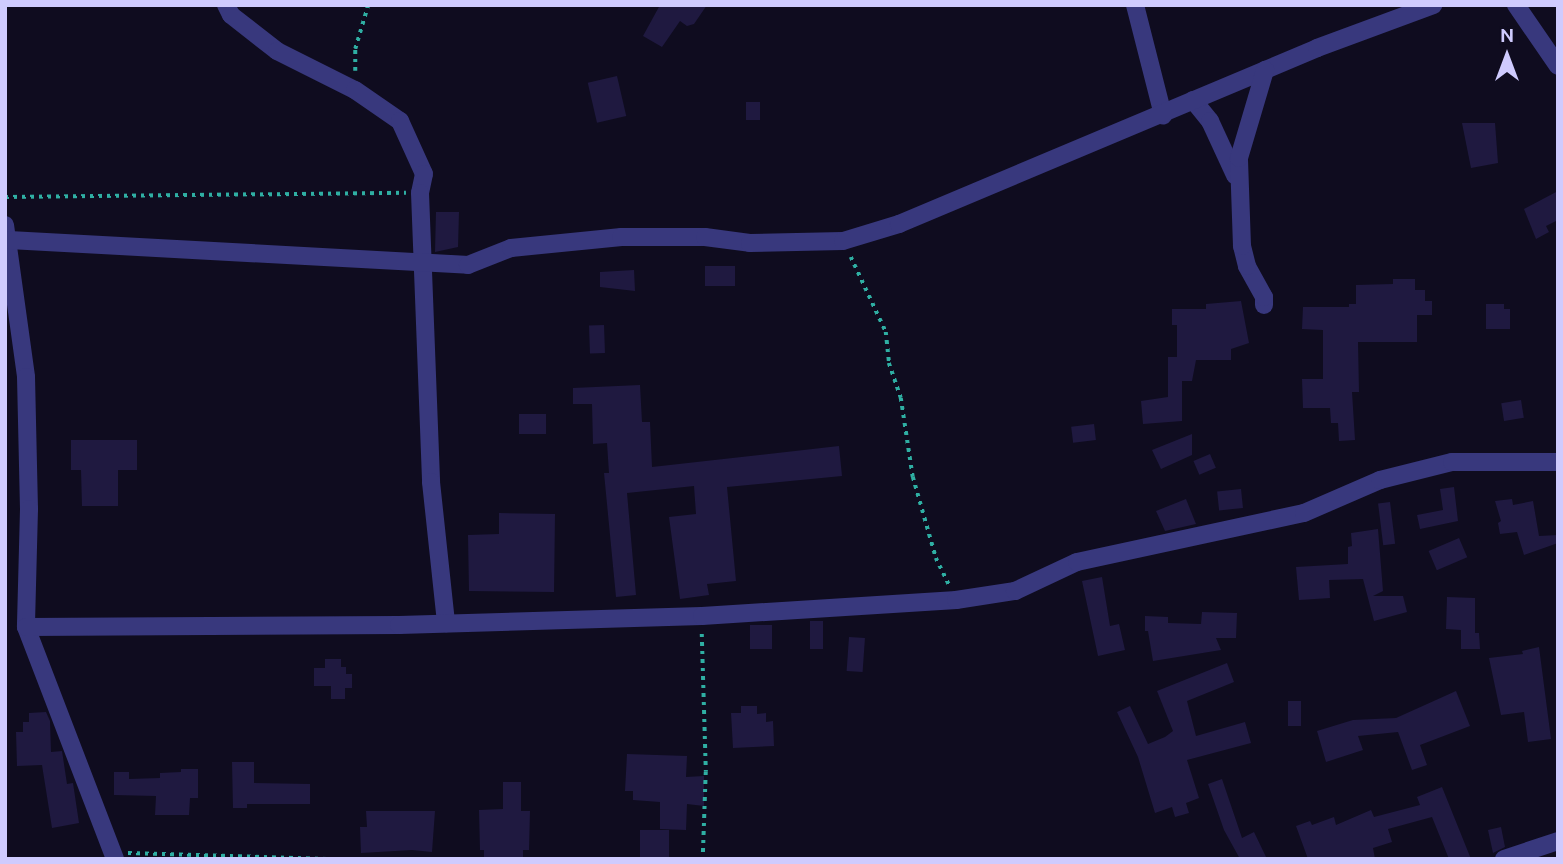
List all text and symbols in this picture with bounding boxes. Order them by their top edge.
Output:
north arrow [1472,21,1542,91]
text: N [1500,24,1514,46]

